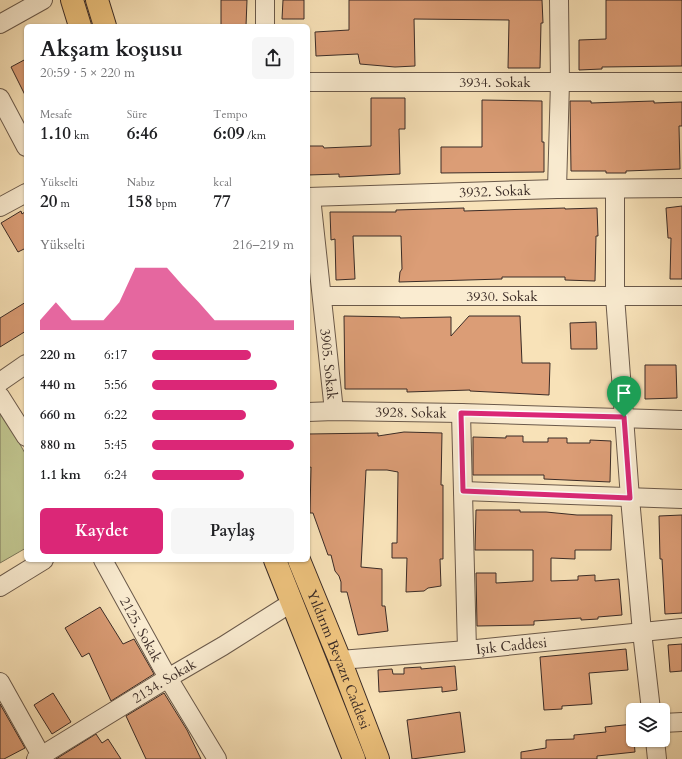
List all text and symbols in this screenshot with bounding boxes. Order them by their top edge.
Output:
text: Akşam koşusu [40,34,183,64]
button: share [252,37,294,79]
text: 20:59 · 5 × 220 m [40,64,135,82]
street label: 3934. Sokak [459,73,531,92]
text: Mesafe [40,107,72,122]
text: Süre [127,107,147,122]
text: Tempo [213,107,248,122]
text: 1.10 [40,122,71,145]
text: 6:46 [127,122,158,145]
text: 6:09 [213,122,244,145]
text: km [71,128,89,143]
text: /km [244,128,266,143]
text: Yükselti [40,175,78,190]
text: Nabız [127,175,155,190]
text: kcal [213,175,232,190]
street label: 3932. Sokak [459,181,532,202]
text: 20 [40,190,57,213]
text: 158 [127,190,153,213]
text: 77 [213,190,231,213]
text: m [57,196,70,211]
text: bpm [153,196,177,211]
text: Yükselti [40,236,85,254]
text: 216–219 m [232,236,294,254]
street label: 3930. Sokak [466,287,538,306]
street label: 3905. Sokak [315,327,342,401]
text: 220 m [40,346,75,364]
text: 6:17 [104,346,127,364]
text: 440 m [40,376,75,394]
text: 5:56 [104,376,127,394]
pin [607,376,641,417]
icon: arrive [613,382,635,404]
street label: 3928. Sokak [375,403,447,423]
text: 660 m [40,406,75,424]
text: 6:22 [104,406,127,424]
text: 880 m [40,436,75,454]
text: 5:45 [104,436,127,454]
text: 1.1 km [40,466,81,484]
text: 6:24 [104,466,127,484]
button: Kaydet [40,508,163,554]
button: Paylaş [171,508,294,554]
street label: Yıldırım Beyazıt Caddesi [302,587,375,732]
street label: 2125. Sokak [115,593,167,666]
street label: Işık Caddesi [475,633,548,659]
street label: 2134. Sokak [129,654,200,708]
map controls [626,703,670,747]
button: layers [626,703,670,747]

